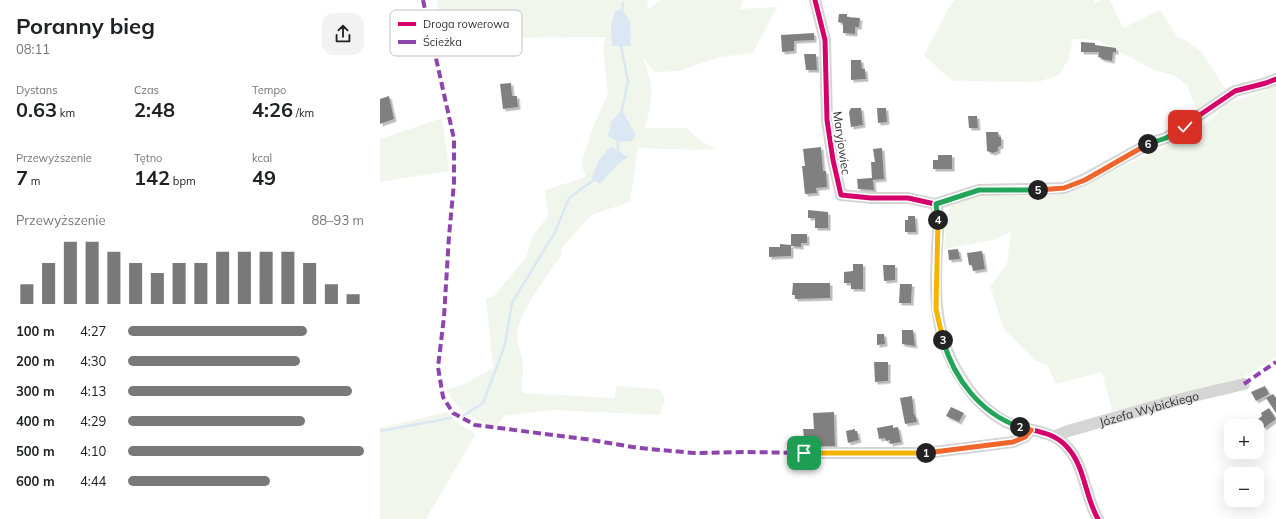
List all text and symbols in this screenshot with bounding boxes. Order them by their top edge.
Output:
legend [390,10,522,56]
text: Poranny bieg [16,12,155,40]
button: share [322,13,364,55]
text: Droga rowerowa [423,17,509,31]
text: Ścieżka [423,35,462,49]
text: 08:11 [16,41,50,57]
text: Dystans [16,83,58,97]
text: Czas [134,83,159,97]
text: Tempo [252,83,286,97]
text: 0.63 [16,97,57,122]
text: 2:48 [134,97,175,122]
text: 4:26 [252,97,293,122]
text: km [57,106,75,120]
text: /km [293,106,314,120]
street label: Maryjowiec [830,110,854,176]
pin [1168,110,1202,144]
icon: check [1174,116,1196,138]
pin: 6 [1138,134,1158,154]
text: 6 [1145,137,1151,151]
text: Przewyższenie [16,151,92,165]
text: Tętno [134,151,162,165]
text: kcal [252,151,272,165]
text: 7 [16,165,28,190]
text: 142 [134,165,170,190]
text: 49 [252,165,276,190]
text: m [28,174,41,188]
text: bpm [170,174,196,188]
pin: 5 [1028,180,1048,200]
text: 5 [1035,183,1041,197]
pin: 4 [928,210,948,230]
text: Przewyższenie [16,212,106,228]
text: 88–93 m [311,212,364,228]
text: 4 [935,213,941,227]
text: 100 m [16,323,55,339]
text: 4:27 [80,323,106,339]
pin: 3 [933,330,953,350]
text: 3 [940,333,946,347]
text: 200 m [16,353,55,369]
text: 4:30 [80,353,106,369]
text: 300 m [16,383,55,399]
text: 4:13 [80,383,106,399]
street label: Józefa Wybickiego [1097,388,1200,429]
text: 400 m [16,413,55,429]
text: 4:29 [80,413,106,429]
pin: 2 [1010,417,1030,437]
map controls [1224,419,1264,507]
button: + [1224,419,1264,459]
text: 2 [1017,420,1023,434]
pin [787,436,821,470]
icon: arrive [793,442,815,464]
text: 500 m [16,443,55,459]
text: 4:10 [80,443,106,459]
pin: 1 [916,443,936,463]
text: 1 [923,446,929,460]
button: − [1224,467,1264,507]
text: 600 m [16,473,55,489]
text: 4:44 [80,473,106,489]

